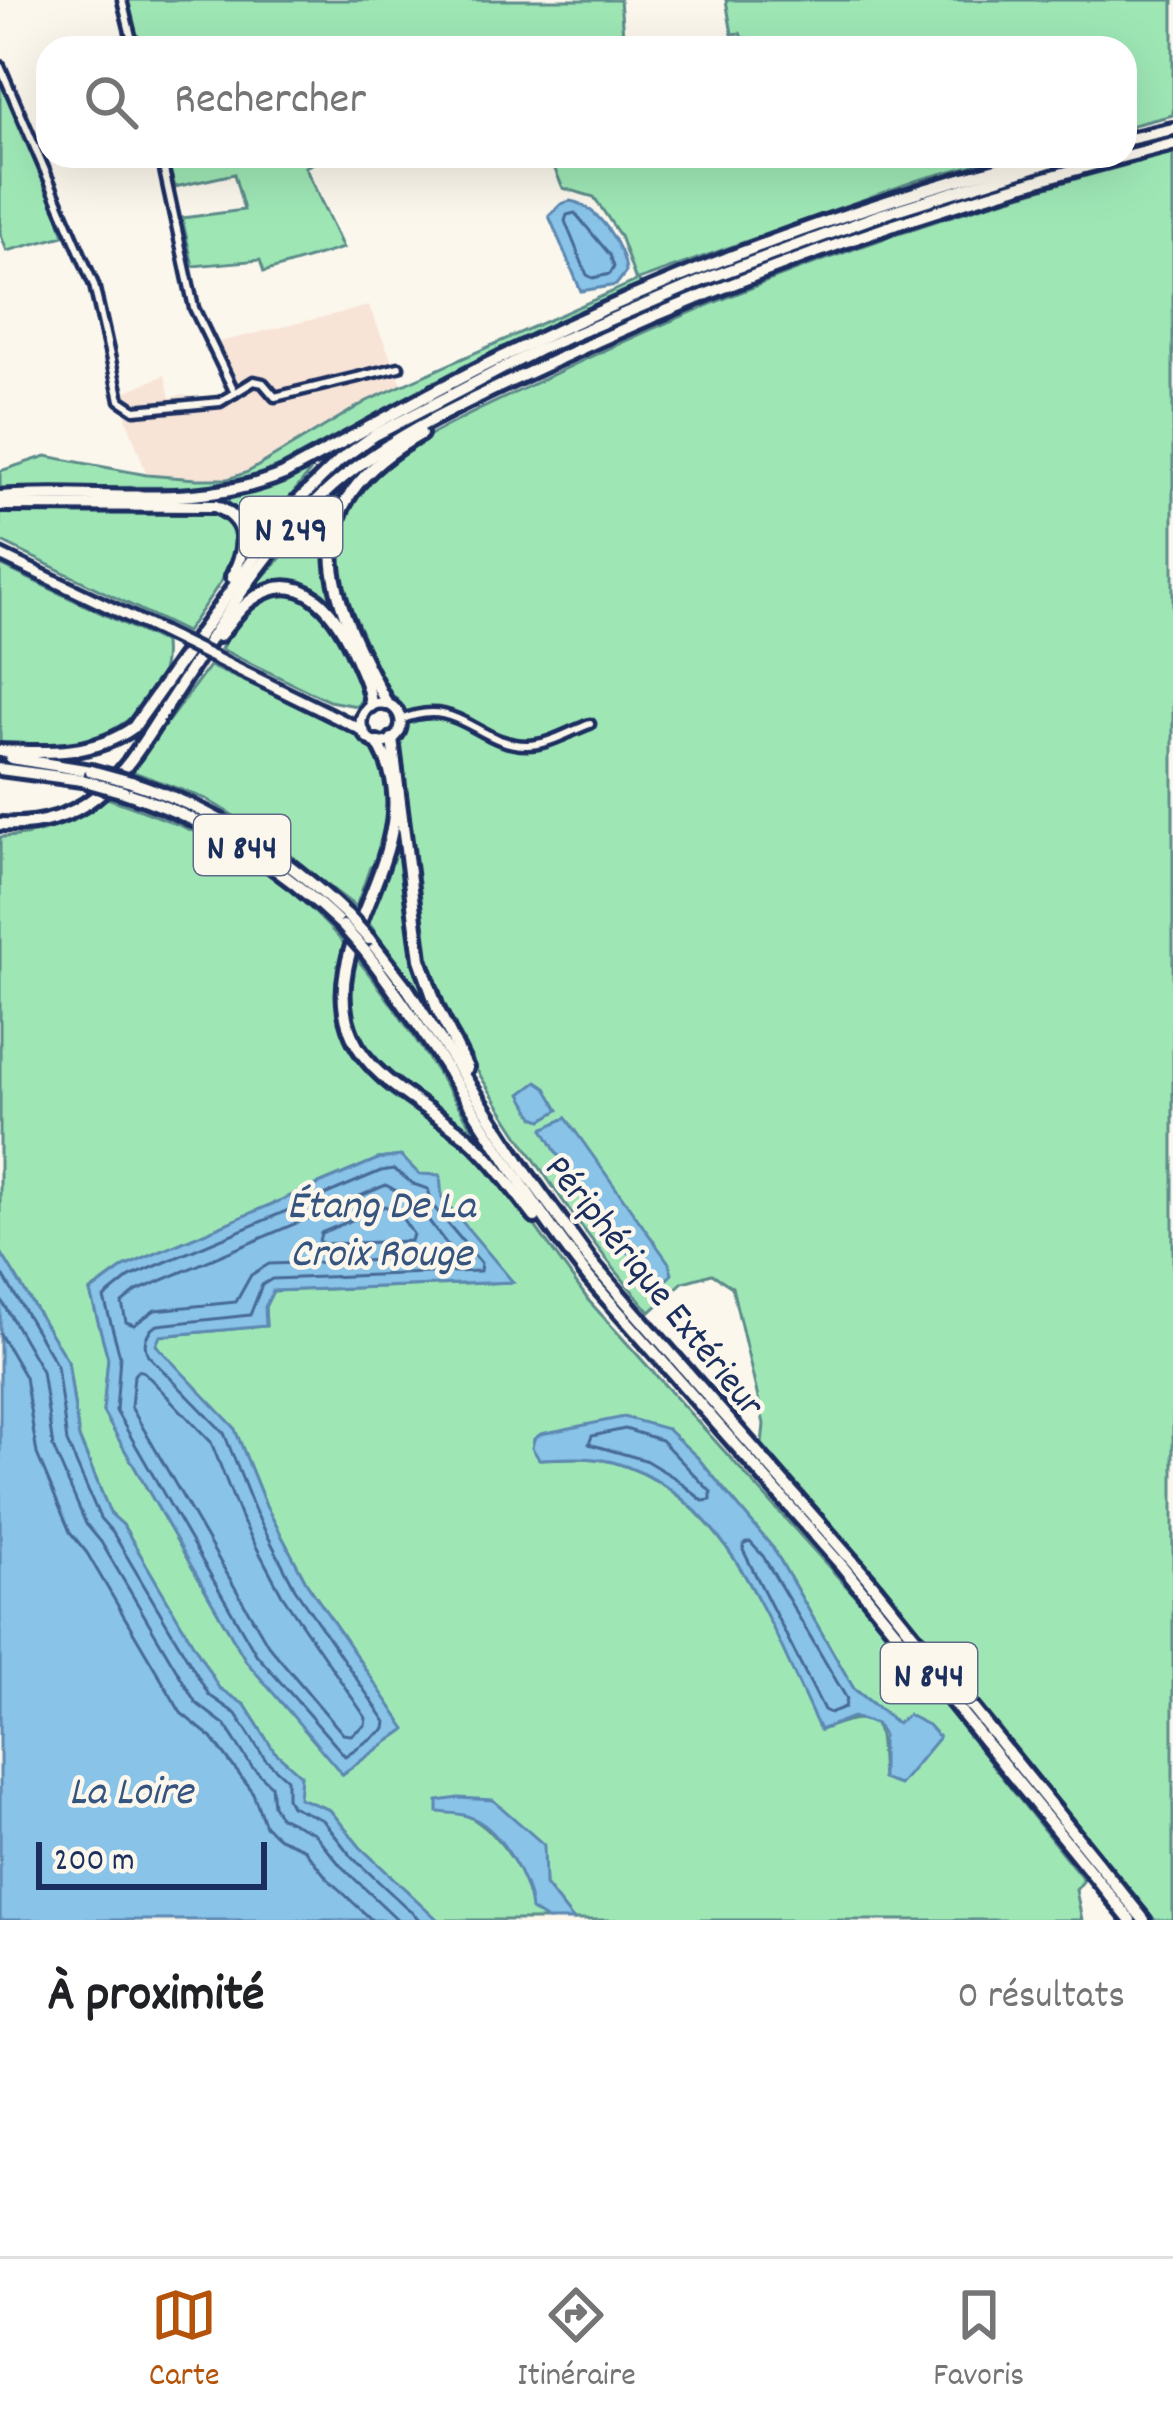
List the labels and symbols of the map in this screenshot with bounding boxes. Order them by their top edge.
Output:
road number: N 249 [240,497,342,557]
road number: N 844 [194,815,290,875]
street label: Périphérique Extérieur [529,1145,776,1432]
water label: Étang De La Croix Rouge [287,1179,477,1287]
road number: N 844 [881,1643,977,1703]
water label: La Loire [69,1765,196,1825]
scale bar [36,1836,267,1889]

